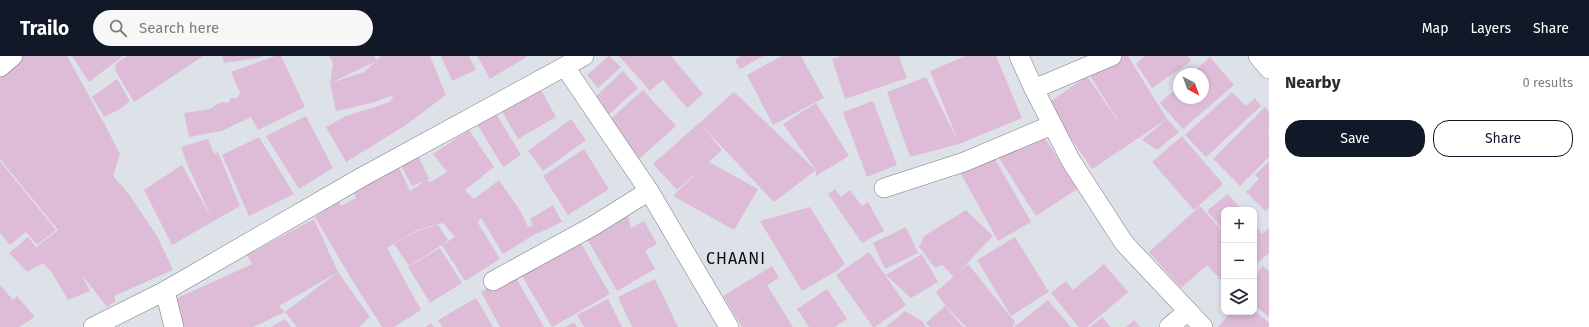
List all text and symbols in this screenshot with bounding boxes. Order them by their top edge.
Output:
search box [93,10,373,46]
text: Trailo [20,17,69,40]
icon: search [107,17,129,39]
text: Search here [139,19,219,37]
text: Map [1422,20,1448,37]
text: Layers [1470,20,1511,37]
text: Share [1533,20,1569,37]
north arrow [1173,68,1209,104]
text: Nearby [1285,72,1340,93]
text: 0 results [1522,75,1573,90]
button: Save [1285,120,1425,157]
button: Share [1433,120,1573,157]
map controls [1221,207,1257,315]
button: + [1221,207,1257,243]
button: − [1221,243,1257,279]
district label: CHAANI [706,249,766,268]
button: layers [1221,279,1257,315]

